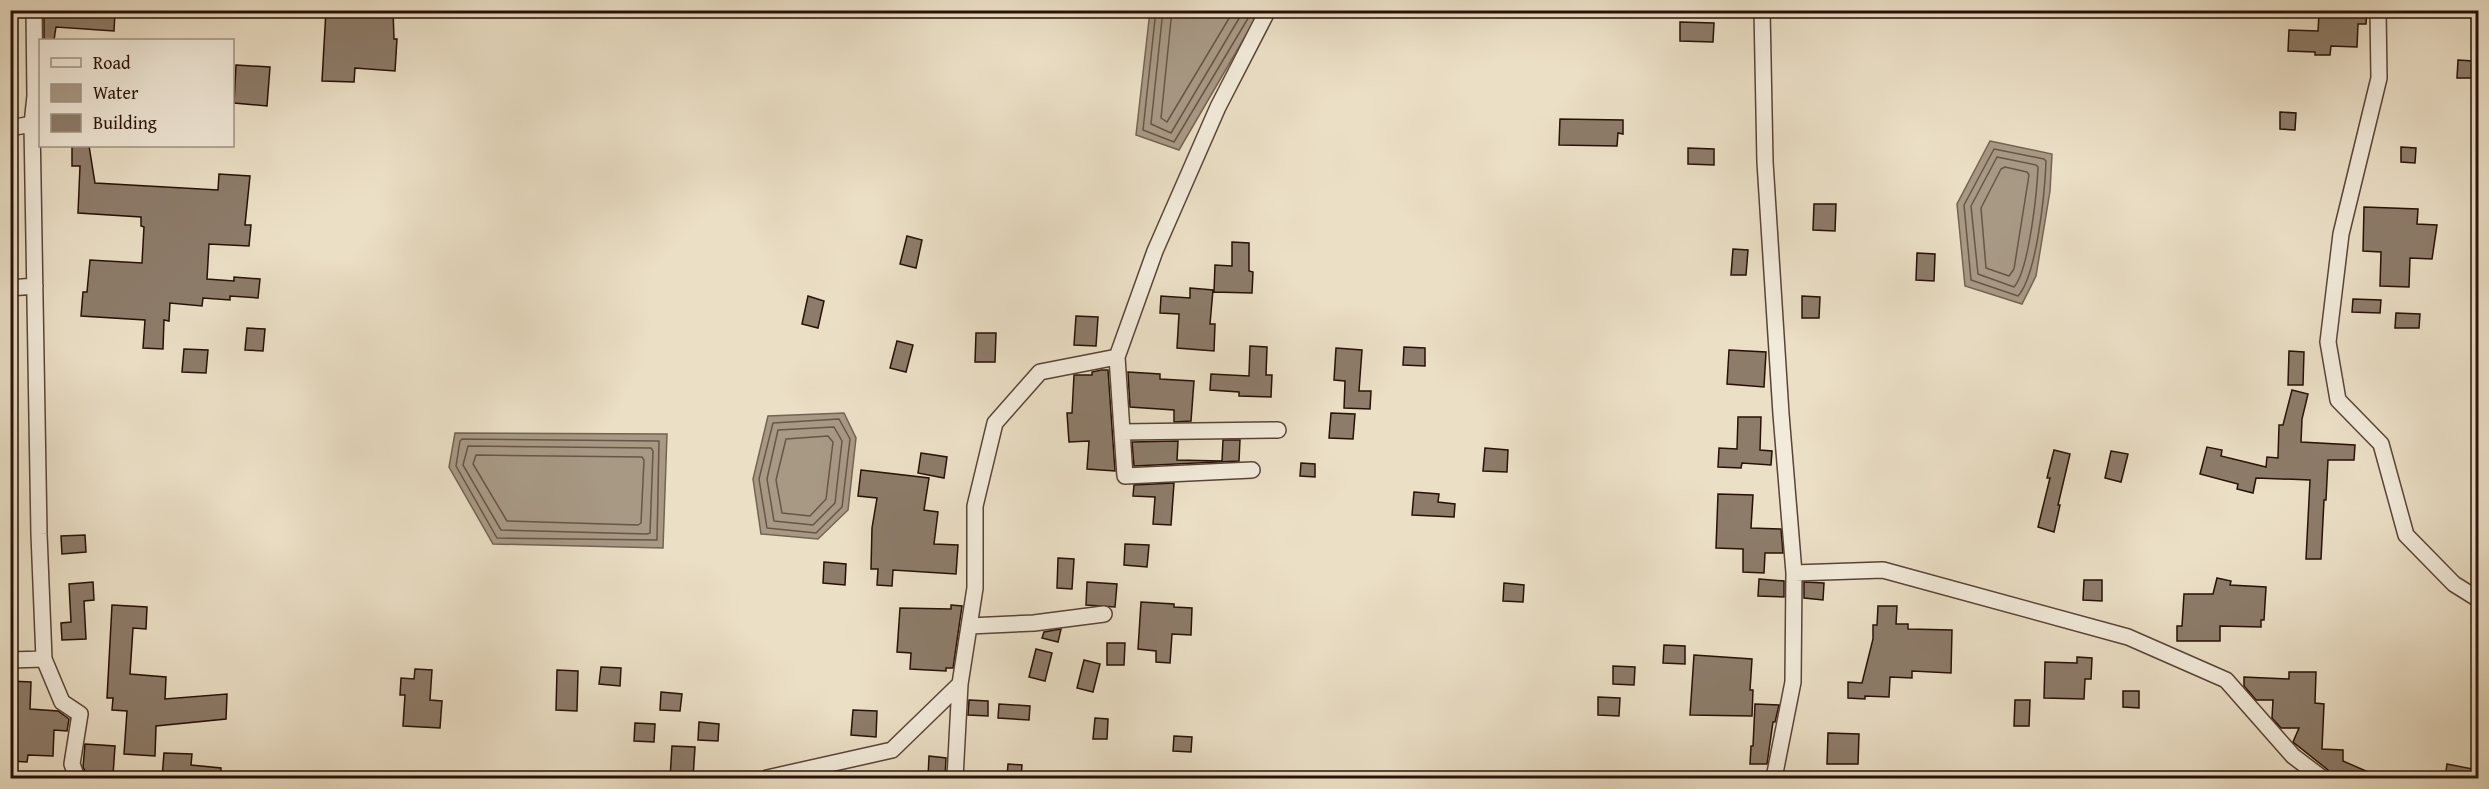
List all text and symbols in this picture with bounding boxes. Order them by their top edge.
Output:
legend [39,39,234,147]
text: Road [93,49,131,76]
text: Water [93,79,139,106]
text: Building [93,109,157,136]

